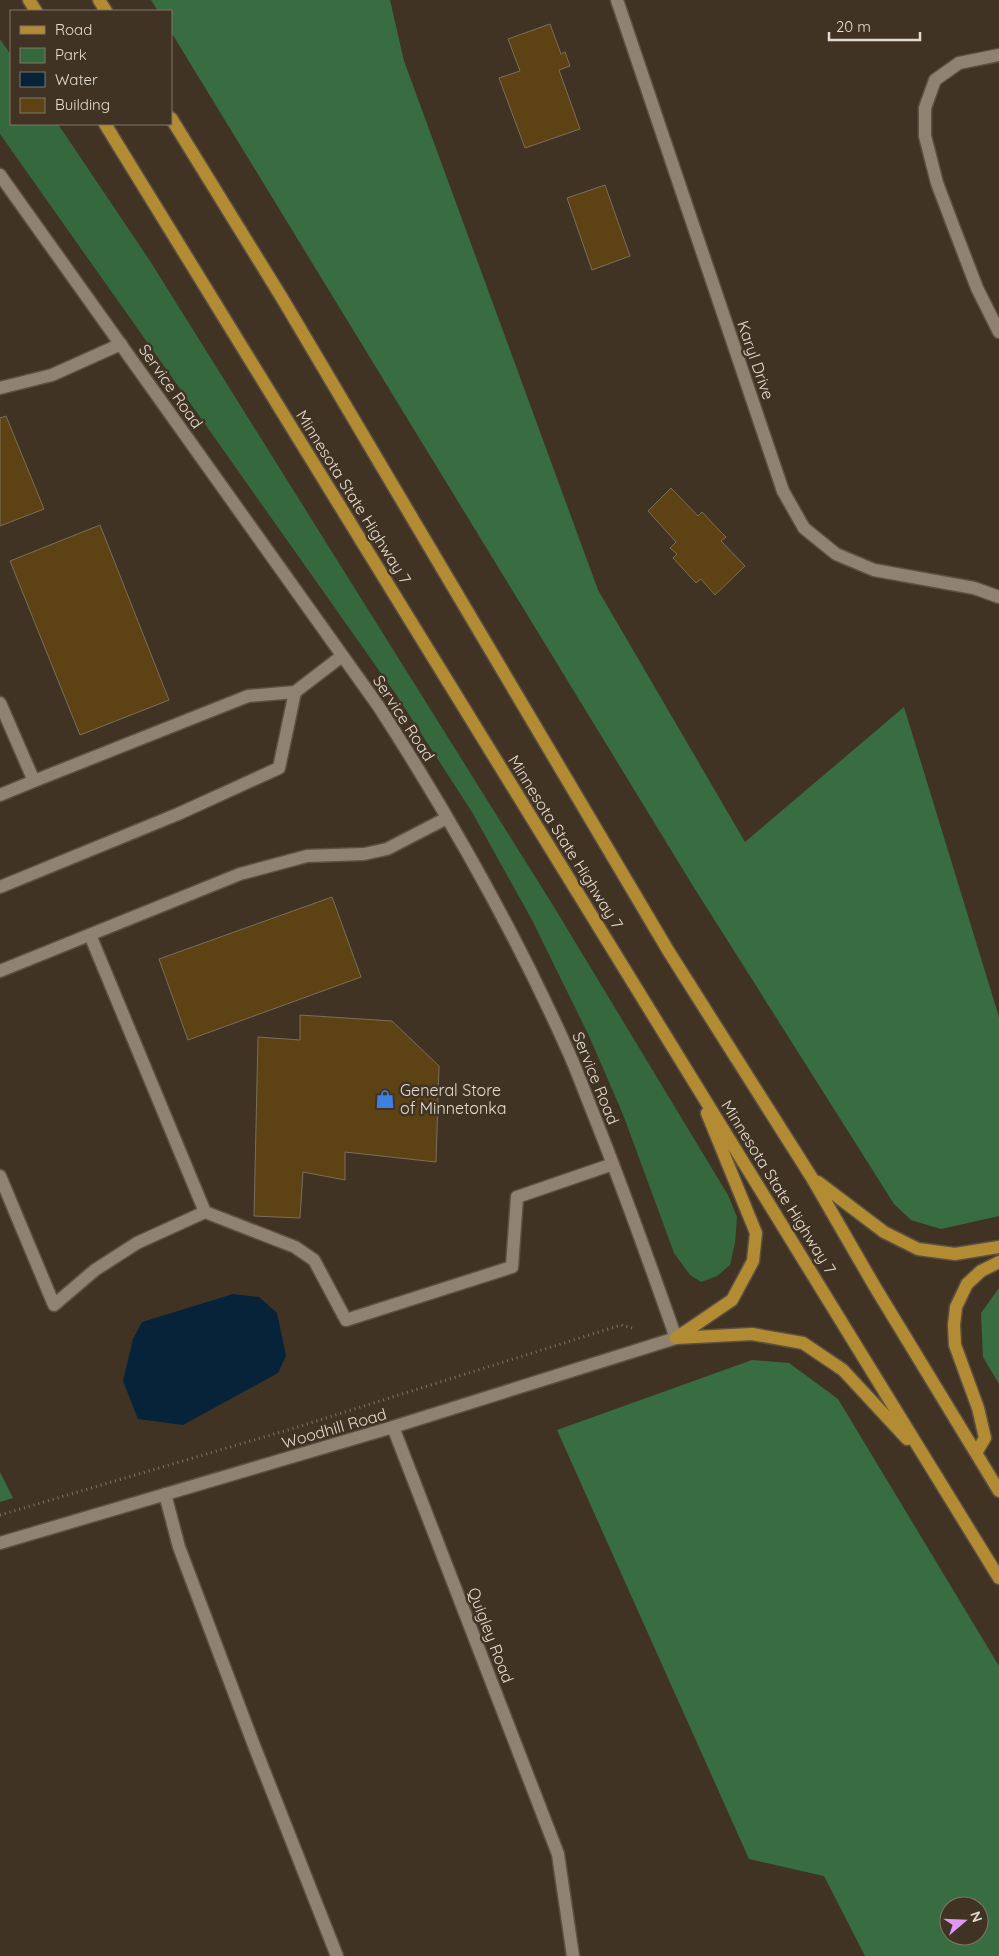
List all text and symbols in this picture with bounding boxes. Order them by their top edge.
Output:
legend [10,10,172,125]
scale bar [829,10,920,42]
text: 20 m [836,17,871,36]
text: Road [55,20,92,39]
text: Park [55,45,87,64]
text: Water [55,70,98,89]
text: Building [55,95,110,114]
street label: Karyl Drive [733,318,779,402]
street label: Service Road [135,340,207,432]
street label: Minnesota State Highway 7 [292,406,416,588]
street label: Service Road [369,671,439,765]
street label: Minnesota State Highway 7 [504,751,628,933]
street label: Service Road [568,1029,624,1127]
place label: General Store of Minnetonka [400,1080,506,1118]
shop icon: General Store of Minnetonka [374,1088,396,1110]
street label: Minnesota State Highway 7 [717,1096,841,1278]
street label: Woodhill Road [279,1403,389,1453]
street label: Quigley Road [464,1584,518,1686]
north arrow [939,1896,989,1946]
text: N [966,1909,986,1925]

